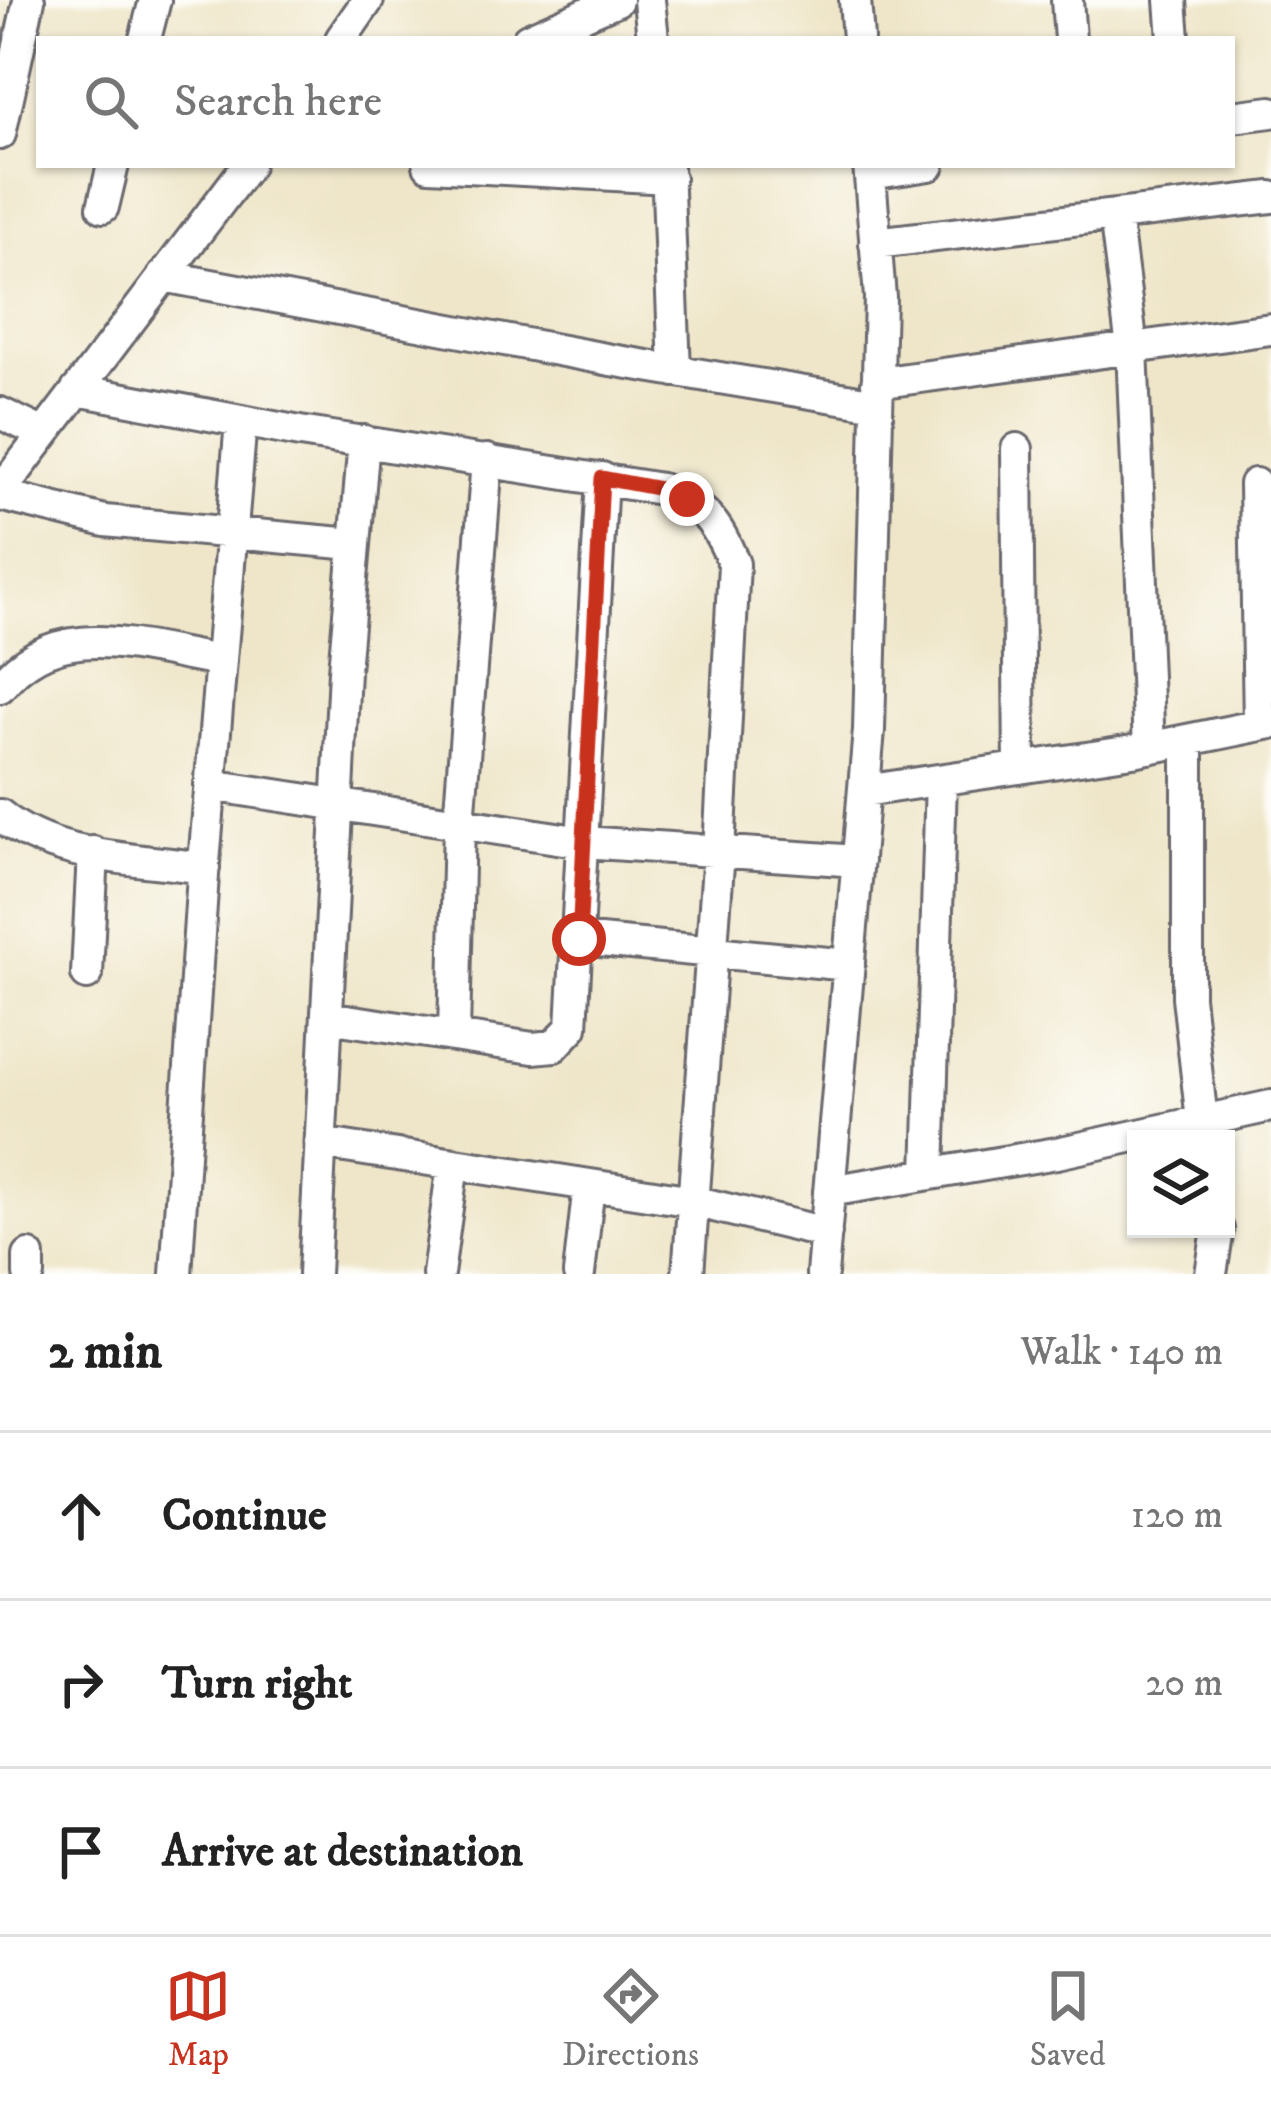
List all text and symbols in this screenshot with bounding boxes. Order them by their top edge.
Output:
search box [36,36,1235,168]
icon: search [78,69,144,135]
text: Search here [174,74,382,130]
route end [660,472,714,526]
route start [552,912,606,966]
map controls [1127,1130,1235,1238]
button: layers [1127,1130,1235,1238]
text: 2 min [48,1320,162,1384]
text: Walk · 140 m [1020,1328,1223,1377]
icon: ahead [48,1483,114,1549]
text: Continue [162,1488,327,1544]
text: 120 m [1131,1491,1223,1540]
icon: right [48,1651,114,1717]
text: Turn right [162,1656,352,1712]
text: 20 m [1145,1659,1223,1708]
icon: arrive [48,1819,114,1885]
text: Arrive at destination [162,1824,523,1880]
tab: Map [165,1963,231,2076]
tab: Directions [562,1963,699,2076]
tab: Saved [1030,1963,1106,2076]

